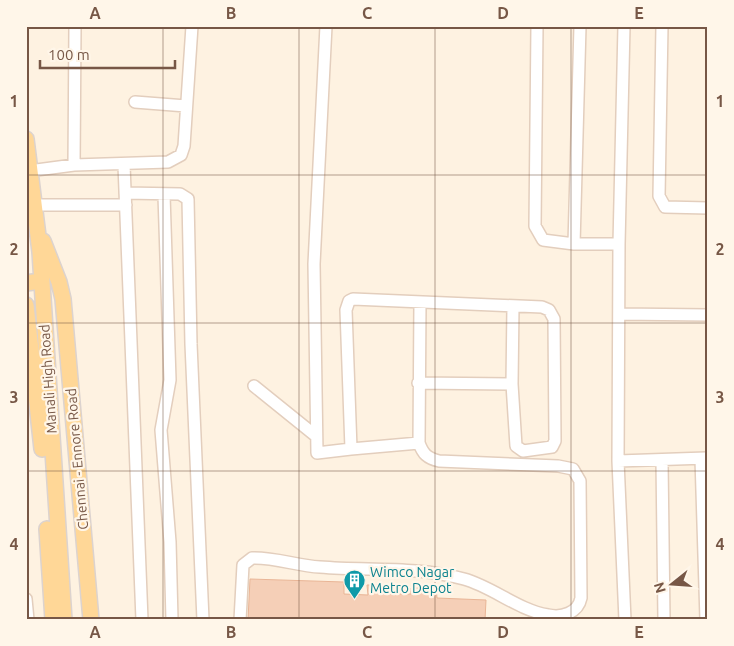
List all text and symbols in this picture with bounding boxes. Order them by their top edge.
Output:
text: A [89,4,101,22]
text: B [226,4,236,22]
text: C [362,4,372,22]
text: D [497,4,509,22]
text: E [634,4,644,22]
scale bar [40,38,175,70]
text: 100 m [48,46,90,63]
text: 1 [9,92,19,110]
text: 1 [715,92,725,110]
text: 2 [9,240,19,258]
text: 2 [715,240,725,258]
street label: Manali High Road [36,324,60,434]
text: 3 [9,388,19,406]
street label: Chennai - Ennore Road [63,388,91,530]
text: 3 [715,388,725,406]
text: 4 [9,535,19,553]
text: 4 [715,535,725,553]
north arrow [646,558,696,608]
place label: Wimco Nagar Metro Depot [370,564,455,596]
building icon: Wimco Nagar Metro Depot [342,568,366,599]
text: N [650,580,669,595]
text: A [89,623,101,641]
text: B [226,623,236,641]
text: C [362,623,372,641]
text: D [497,623,509,641]
text: E [634,623,644,641]

